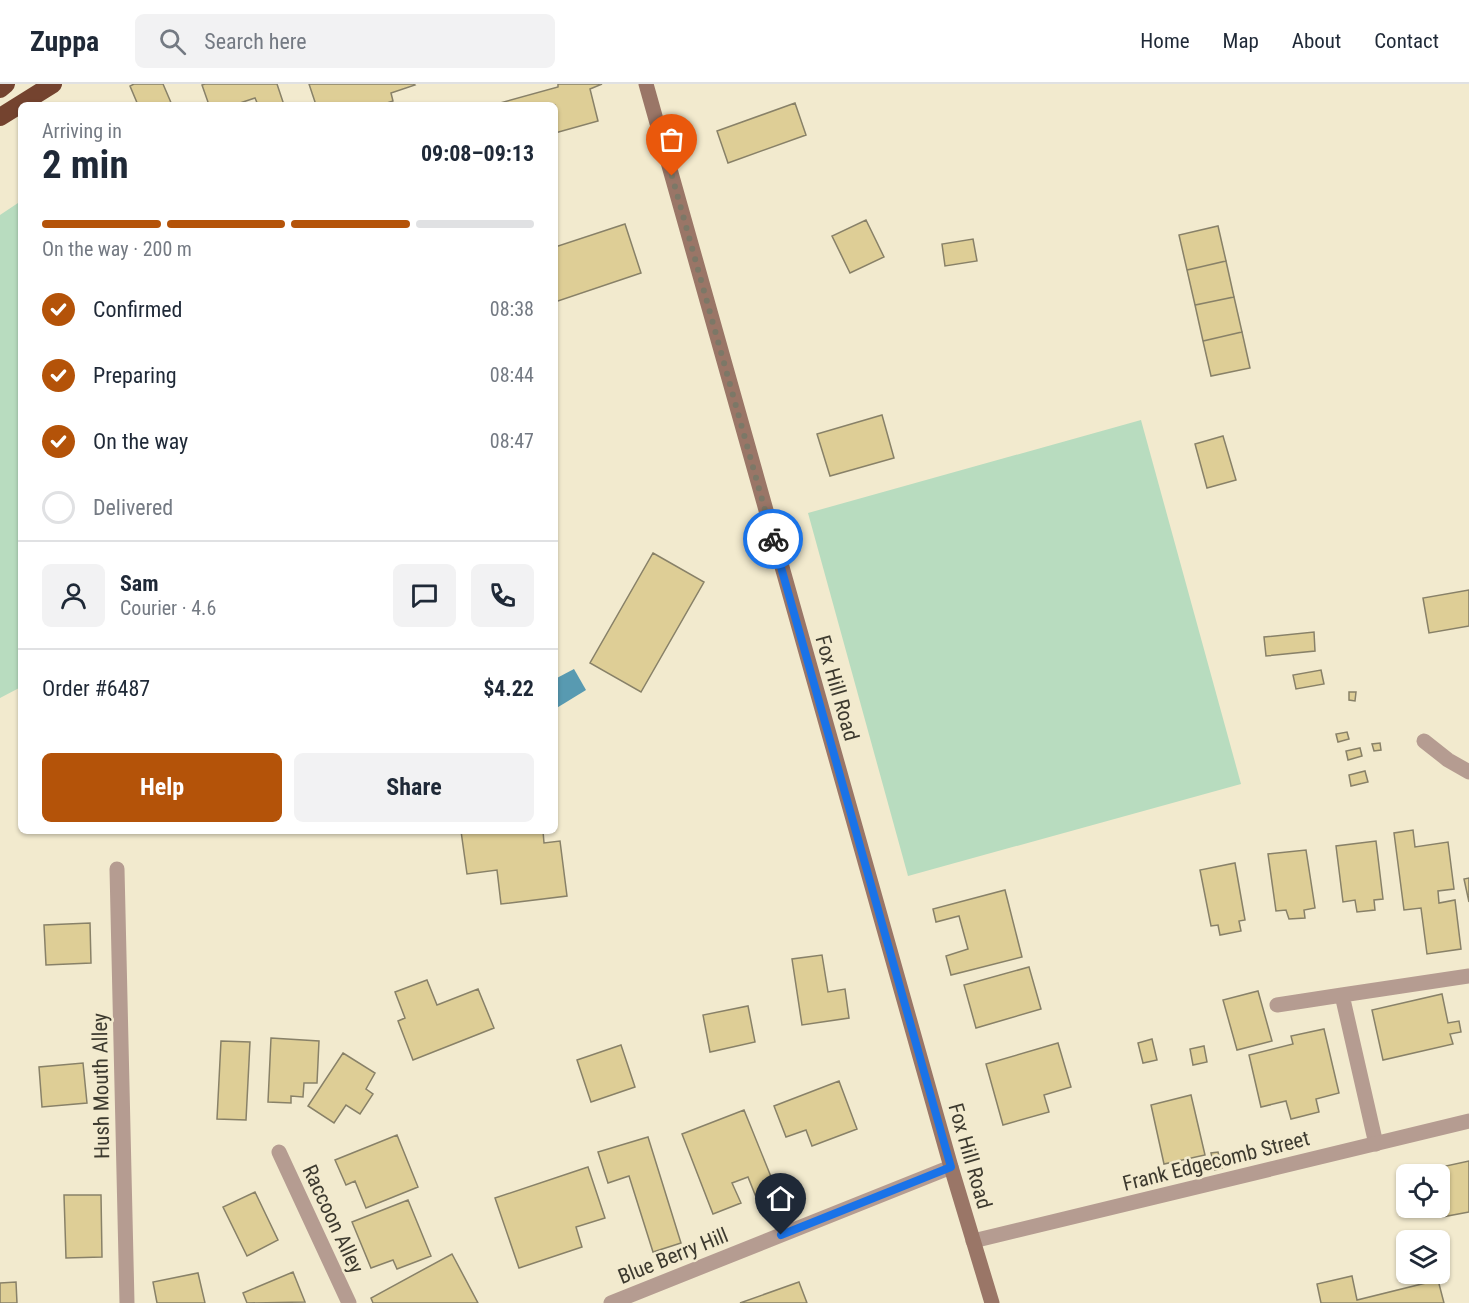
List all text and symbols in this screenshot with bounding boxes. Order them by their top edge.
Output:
search box [135,14,555,68]
text: Zuppa [30,25,99,58]
icon: search [156,25,189,58]
text: Search here [204,29,307,54]
text: Home [1140,29,1190,53]
text: Map [1223,29,1259,53]
text: About [1292,29,1341,53]
text: Contact [1374,29,1439,53]
pin [646,114,697,176]
text: Arriving in [42,119,122,143]
icon: bag [655,123,688,156]
text: 09:08–09:13 [421,141,534,166]
text: 2 min [42,142,129,188]
text: On the way · 200 m [42,237,192,261]
icon: check [42,293,75,326]
text: Confirmed [93,297,182,322]
text: 08:38 [490,297,534,321]
icon: check [42,359,75,392]
text: Preparing [93,363,177,388]
text: 08:44 [490,363,534,387]
icon: check [42,425,75,458]
text: On the way [93,429,188,454]
text: 08:47 [490,429,534,453]
text: Delivered [93,495,173,520]
courier [743,509,803,569]
icon: bike [757,523,790,556]
button: person [42,564,105,627]
button: chat [393,564,456,627]
button: phone [471,564,534,627]
text: Sam [120,571,159,596]
text: Courier · 4.6 [120,596,216,620]
street label: Fox Hill Road [810,632,864,744]
text: Order #6487 [42,676,150,701]
text: $4.22 [483,676,534,701]
button: Help [42,753,282,822]
button: Share [294,753,534,822]
street label: Hush Mouth Alley [88,1013,114,1159]
street label: Fox Hill Road [943,1100,997,1212]
street label: Frank Edgecomb Street [1120,1126,1312,1196]
street label: Raccoon Alley [297,1161,369,1277]
map controls [1396,1164,1450,1284]
button: locate [1396,1164,1450,1218]
pin [755,1173,806,1235]
icon: home [764,1182,797,1215]
street label: Blue Berry Hill [615,1223,731,1289]
button: layers [1396,1230,1450,1284]

